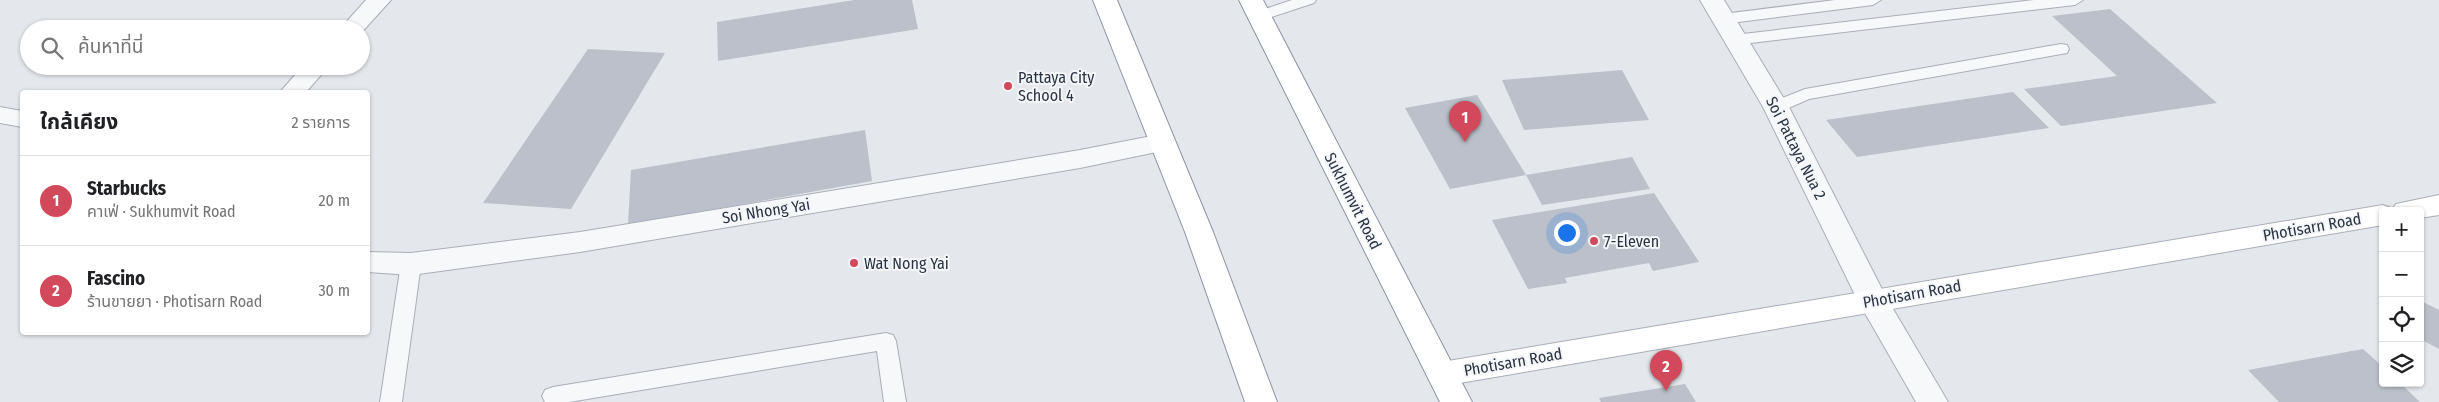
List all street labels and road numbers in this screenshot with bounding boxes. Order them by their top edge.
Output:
street label: Soi Pattaya Nua 2 [1762,93,1830,203]
street label: Sukhumvit Road [1320,149,1386,253]
street label: Soi Nhong Yai [721,195,811,227]
street label: Photisarn Road [2261,209,2363,245]
street label: Photisarn Road [1861,276,1963,312]
street label: Photisarn Road [1462,344,1564,380]

